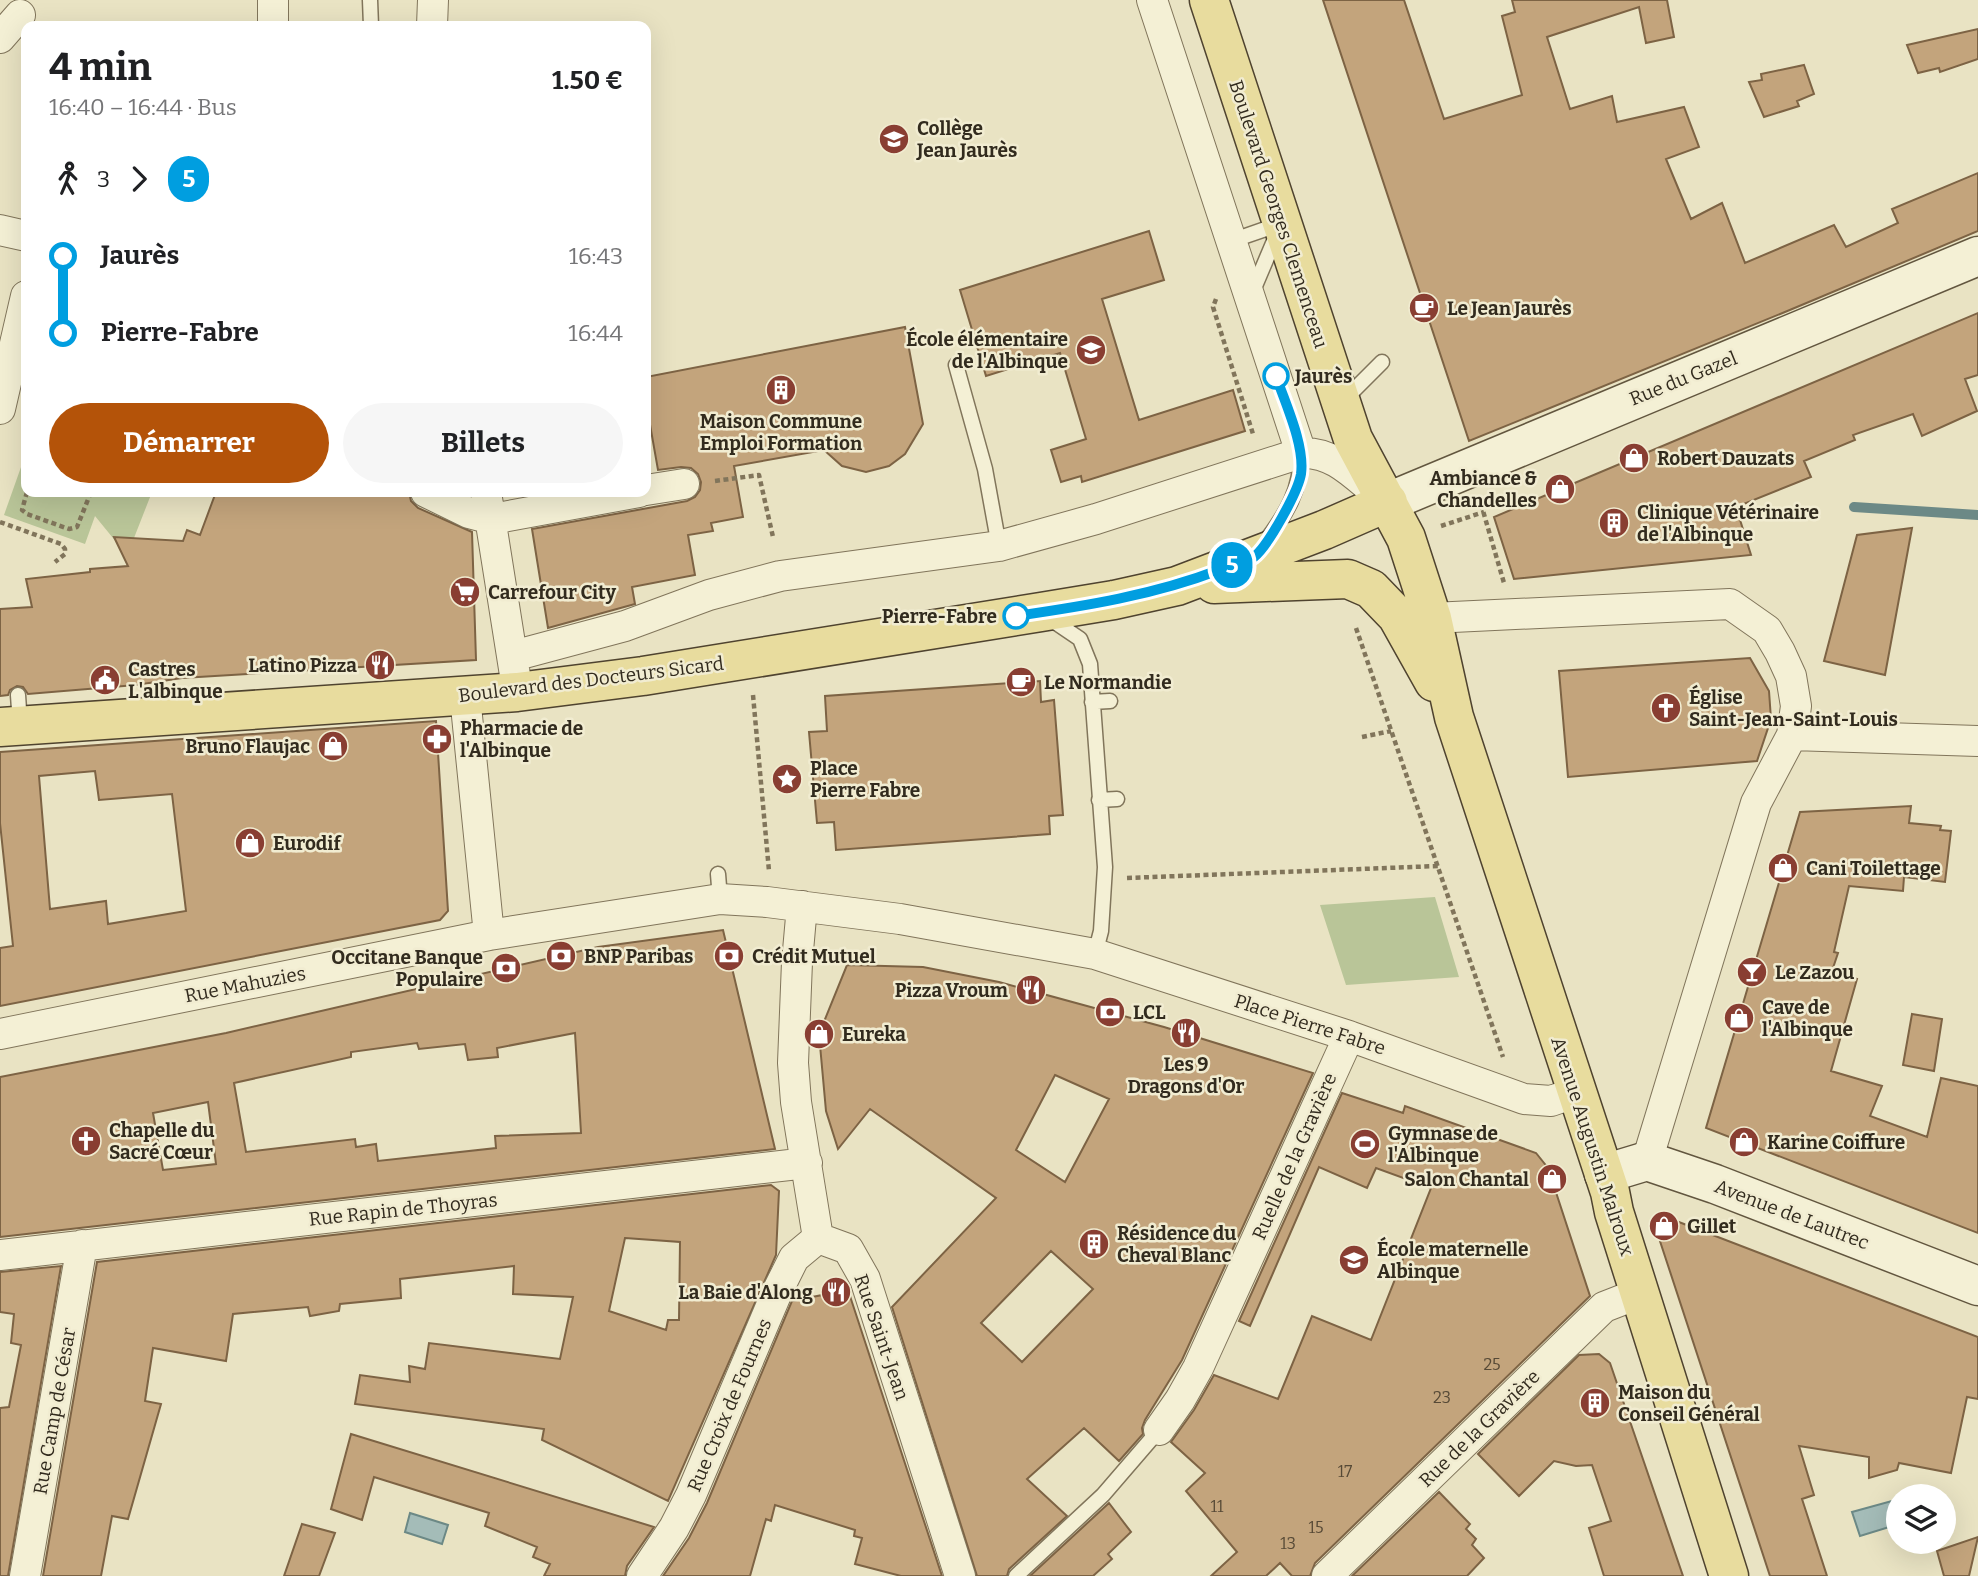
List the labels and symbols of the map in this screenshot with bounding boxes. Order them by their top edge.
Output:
street label: Boulevard Georges Clemenceau [1224,77,1333,351]
place label: Collège Jean Jaurès [916,117,1017,162]
school or university icon: Collège Jean Jaurès [877,122,911,156]
cafe icon: Le Jean Jaurès [1407,291,1441,325]
place label: Le Jean Jaurès [1447,297,1572,320]
place label: École élémentaire de l'Albinque [906,326,1068,373]
school or university icon: École élémentaire de l'Albinque [1074,333,1108,367]
street label: Rue du Gazel [1626,346,1740,411]
marker: Jaurès [1263,363,1289,389]
place label: Jaurès [1294,365,1352,388]
building icon: Maison Commune Emploi Formation [764,373,798,407]
place label: Maison Commune Emploi Formation [700,410,863,455]
shop icon: Robert Dauzats [1617,441,1651,475]
place label: Robert Dauzats [1657,447,1794,470]
place label: Ambiance & Chandelles [1429,467,1537,512]
shop icon: Ambiance & Chandelles [1543,472,1577,506]
place label: Clinique Vétérinaire de l'Albinque [1637,501,1819,546]
building icon: Clinique Vétérinaire de l'Albinque [1597,506,1631,540]
line badge: 5 [1209,542,1255,588]
supermarket icon: Carrefour City [448,575,482,609]
place label: Carrefour City [488,581,616,604]
marker: Pierre-Fabre [1003,603,1029,629]
place label: Pierre-Fabre [882,605,997,628]
restaurant icon: Latino Pizza [363,648,397,682]
street label: Boulevard des Docteurs Sicard [457,652,725,707]
place label: Latino Pizza [248,654,357,677]
place label: Castres L'albinque [128,658,223,703]
public building icon: Castres L'albinque [88,663,122,697]
cafe icon: Le Normandie [1004,665,1038,699]
place label: Le Normandie [1044,671,1172,694]
place label: Église Saint-Jean-Saint-Louis [1689,684,1898,731]
church icon: Église Saint-Jean-Saint-Louis [1649,691,1683,725]
place label: Pharmacie de l'Albinque [460,717,583,762]
pharmacy icon: Pharmacie de l'Albinque [420,722,454,756]
shop icon: Bruno Flaujac [316,729,350,763]
place label: Bruno Flaujac [185,735,310,758]
place label: Place Pierre Fabre [810,757,920,802]
place icon: Place Pierre Fabre [770,762,804,796]
shop icon: Eurodif [233,826,267,860]
place label: Eurodif [273,832,342,855]
shop icon: Cani Toilettage [1766,851,1800,885]
place label: Cani Toilettage [1806,857,1941,880]
bank icon: BNP Paribas [544,939,578,973]
bank icon: Crédit Mutuel [712,939,746,973]
place label: BNP Paribas [584,945,694,968]
place label: Crédit Mutuel [752,945,876,968]
place label: Occitane Banque Populaire [331,946,483,991]
bank icon: Occitane Banque Populaire [489,951,523,985]
bar icon: Le Zazou [1735,955,1769,989]
street label: Rue Mahuzies [183,961,308,1008]
place label: Le Zazou [1775,961,1854,984]
restaurant icon: Pizza Vroum [1014,973,1048,1007]
place label: Pizza Vroum [895,979,1008,1002]
street label: Place Pierre Fabre [1231,989,1388,1060]
bank icon: LCL [1093,995,1127,1029]
place label: Cave de l'Albinque [1762,996,1853,1041]
place label: LCL [1133,1001,1166,1024]
shop icon: Cave de l'Albinque [1722,1001,1756,1035]
restaurant icon: Les 9 Dragons d'Or [1169,1016,1203,1050]
shop icon: Eureka [802,1017,836,1051]
place label: Eureka [842,1023,906,1046]
street label: Avenue Augustin Malroux [1546,1034,1639,1259]
place label: Les 9 Dragons d'Or [1128,1053,1245,1098]
street label: Ruelle de la Gravière [1247,1069,1342,1243]
place label: Chapelle du Sacré Cœur [109,1119,214,1164]
place label: Gymnase de l'Albinque [1388,1122,1498,1167]
church icon: Chapelle du Sacré Cœur [69,1124,103,1158]
shop icon: Karine Coiffure [1727,1125,1761,1159]
sports icon: Gymnase de l'Albinque [1348,1127,1382,1161]
place label: Karine Coiffure [1767,1131,1905,1154]
shop icon: Salon Chantal [1535,1162,1569,1196]
place label: Salon Chantal [1404,1168,1529,1191]
street label: Avenue de Lautrec [1711,1174,1872,1255]
street label: Rue Rapin de Thoyras [308,1188,498,1231]
shop icon: Gillet [1647,1209,1681,1243]
place label: Gillet [1687,1215,1737,1238]
place label: Résidence du Cheval Blanc [1117,1222,1236,1267]
building icon: Résidence du Cheval Blanc [1077,1227,1111,1261]
place label: École maternelle Albinque [1377,1236,1529,1283]
school or university icon: École maternelle Albinque [1337,1243,1371,1277]
street label: Rue Saint-Jean [849,1271,914,1403]
restaurant icon: La Baie d'Along [819,1275,853,1309]
place label: La Baie d'Along [678,1281,813,1304]
street label: Rue Croix de Fournes [683,1315,776,1495]
street label: Rue Camp de César [28,1325,81,1496]
house number: 25 [1483,1355,1501,1374]
street label: Rue de la Gravière [1414,1365,1545,1492]
place label: Maison du Conseil Général [1618,1381,1760,1426]
building icon: Maison du Conseil Général [1578,1386,1612,1420]
house number: 23 [1433,1388,1451,1407]
house number: 17 [1338,1462,1352,1481]
house number: 11 [1211,1497,1224,1516]
house number: 15 [1308,1518,1324,1537]
house number: 13 [1280,1534,1296,1553]

